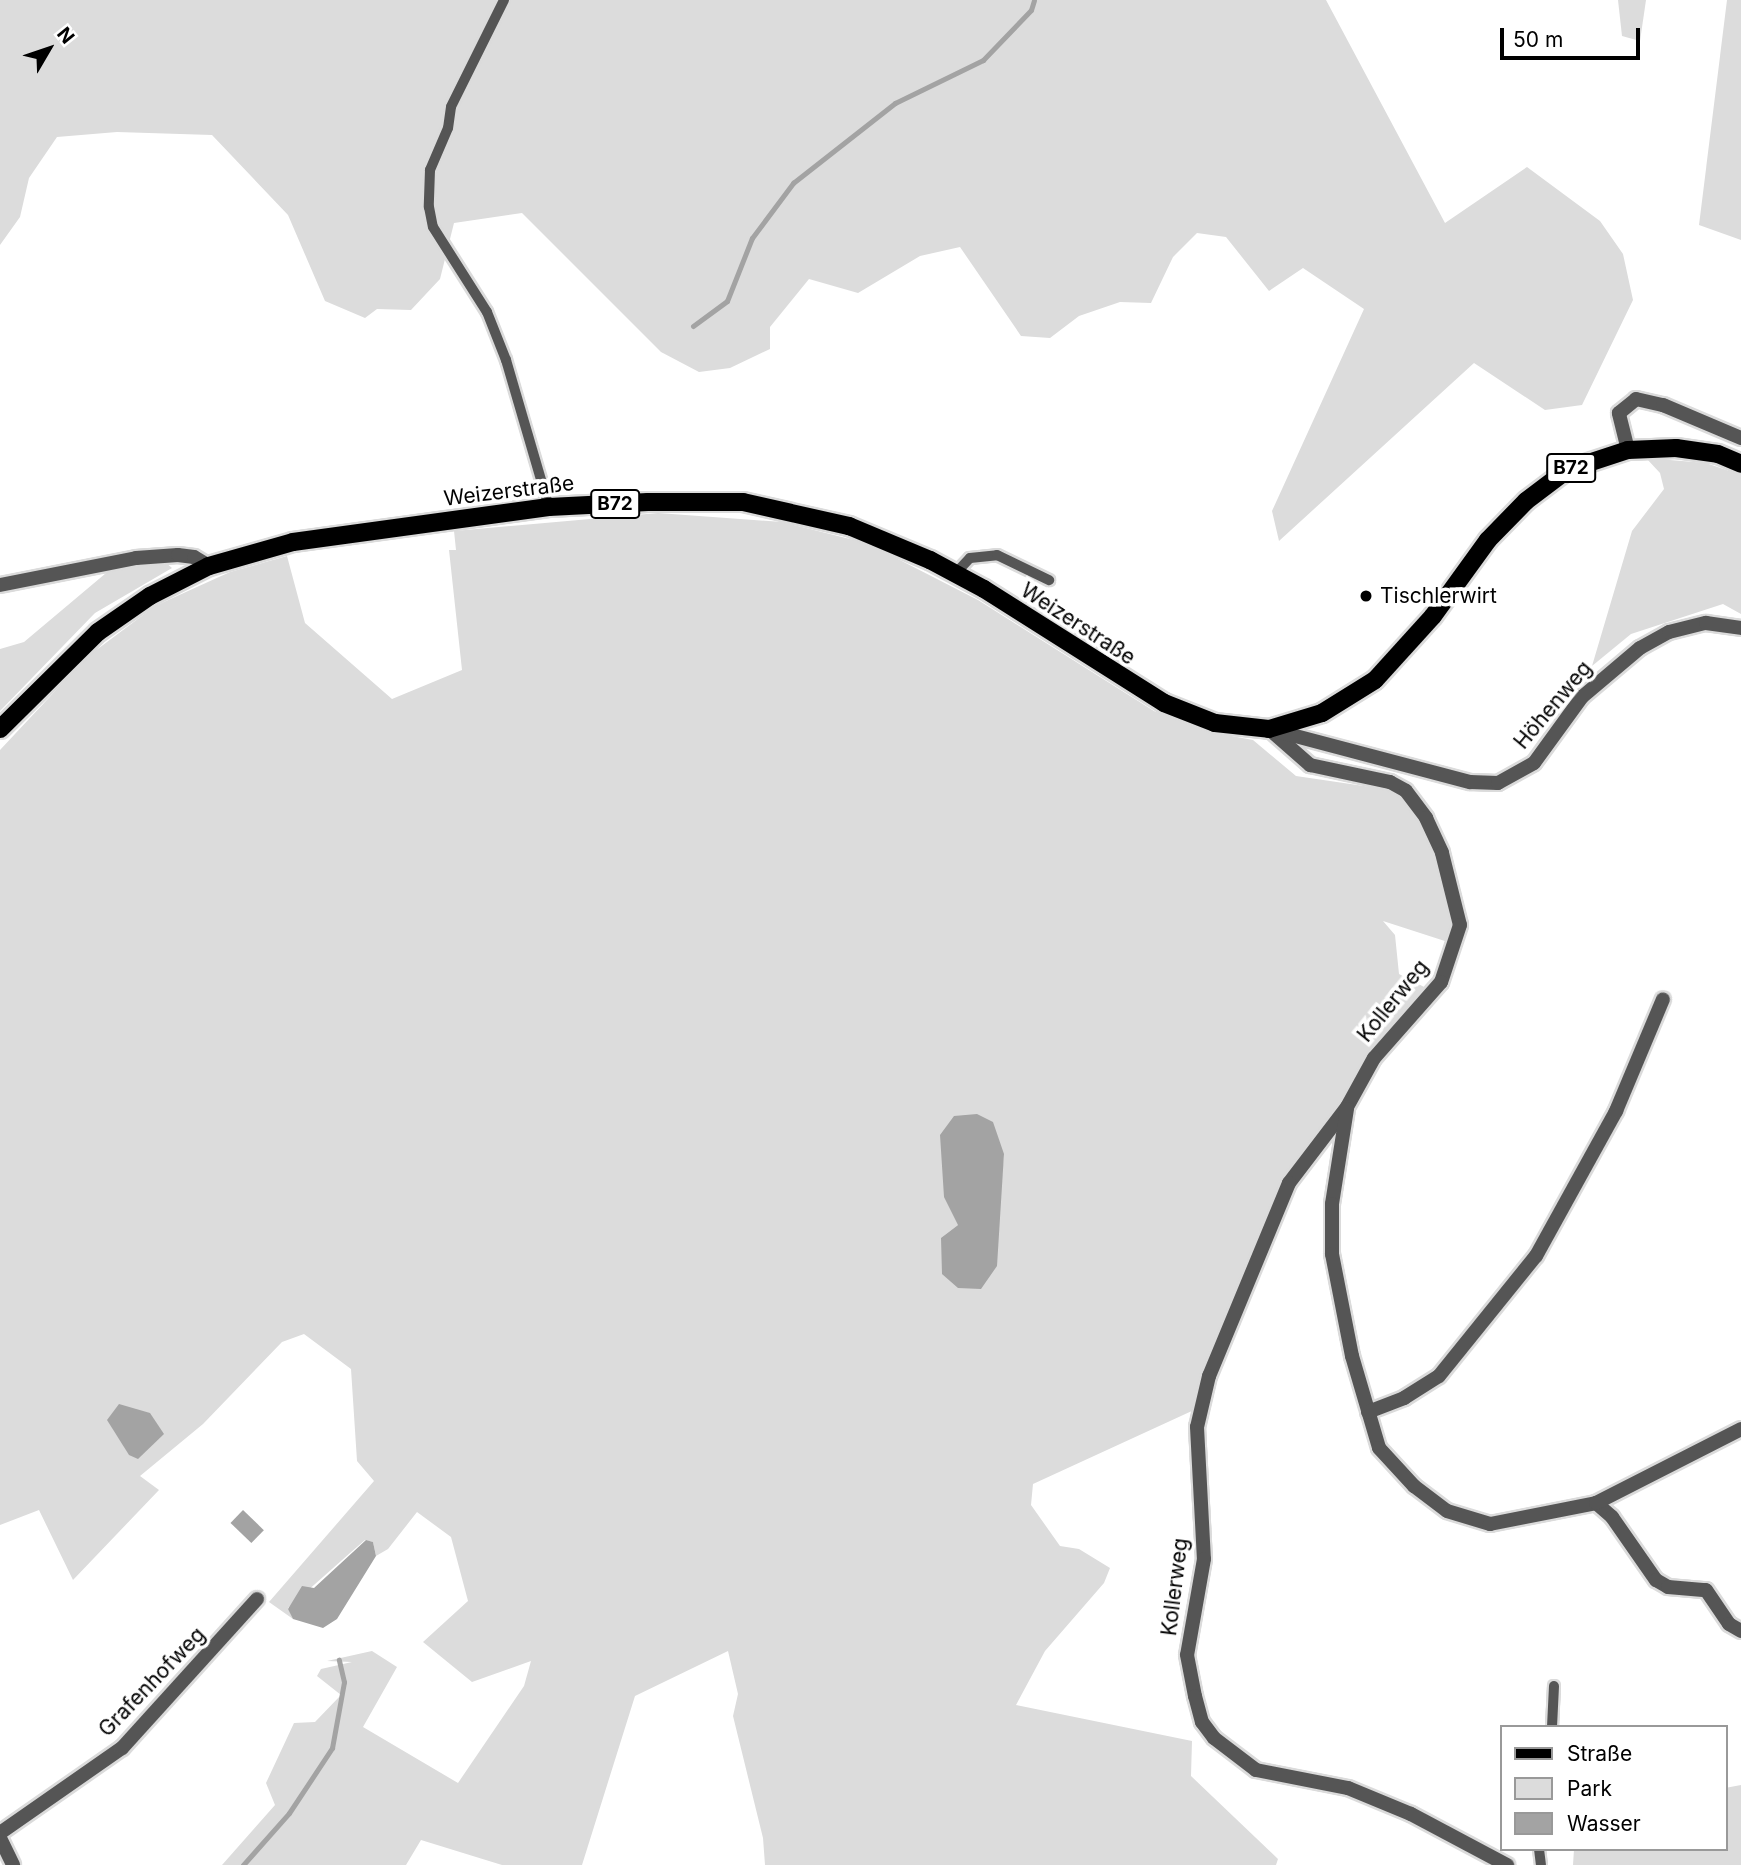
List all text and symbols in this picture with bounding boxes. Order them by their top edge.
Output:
north arrow [14,14,84,84]
scale bar [1503,14,1643,58]
text: N [52,23,79,48]
text: 50 m [1513,27,1563,52]
road number: B72 [1545,453,1597,484]
street label: Weizerstraße [442,470,576,512]
road number: B72 [589,489,641,520]
street label: Weizerstraße [1016,578,1140,670]
place label: Tischlerwirt [1380,583,1497,609]
marker: Tischlerwirt [1358,588,1374,604]
street label: Höhenweg [1509,656,1597,754]
street label: Kollerweg [1352,955,1434,1047]
street label: Kollerweg [1157,1537,1193,1637]
street label: Grafenhofweg [94,1622,210,1742]
legend [1500,1725,1727,1851]
text: Straße [1567,1741,1632,1766]
text: Park [1567,1776,1612,1801]
text: Wasser [1567,1811,1641,1836]

